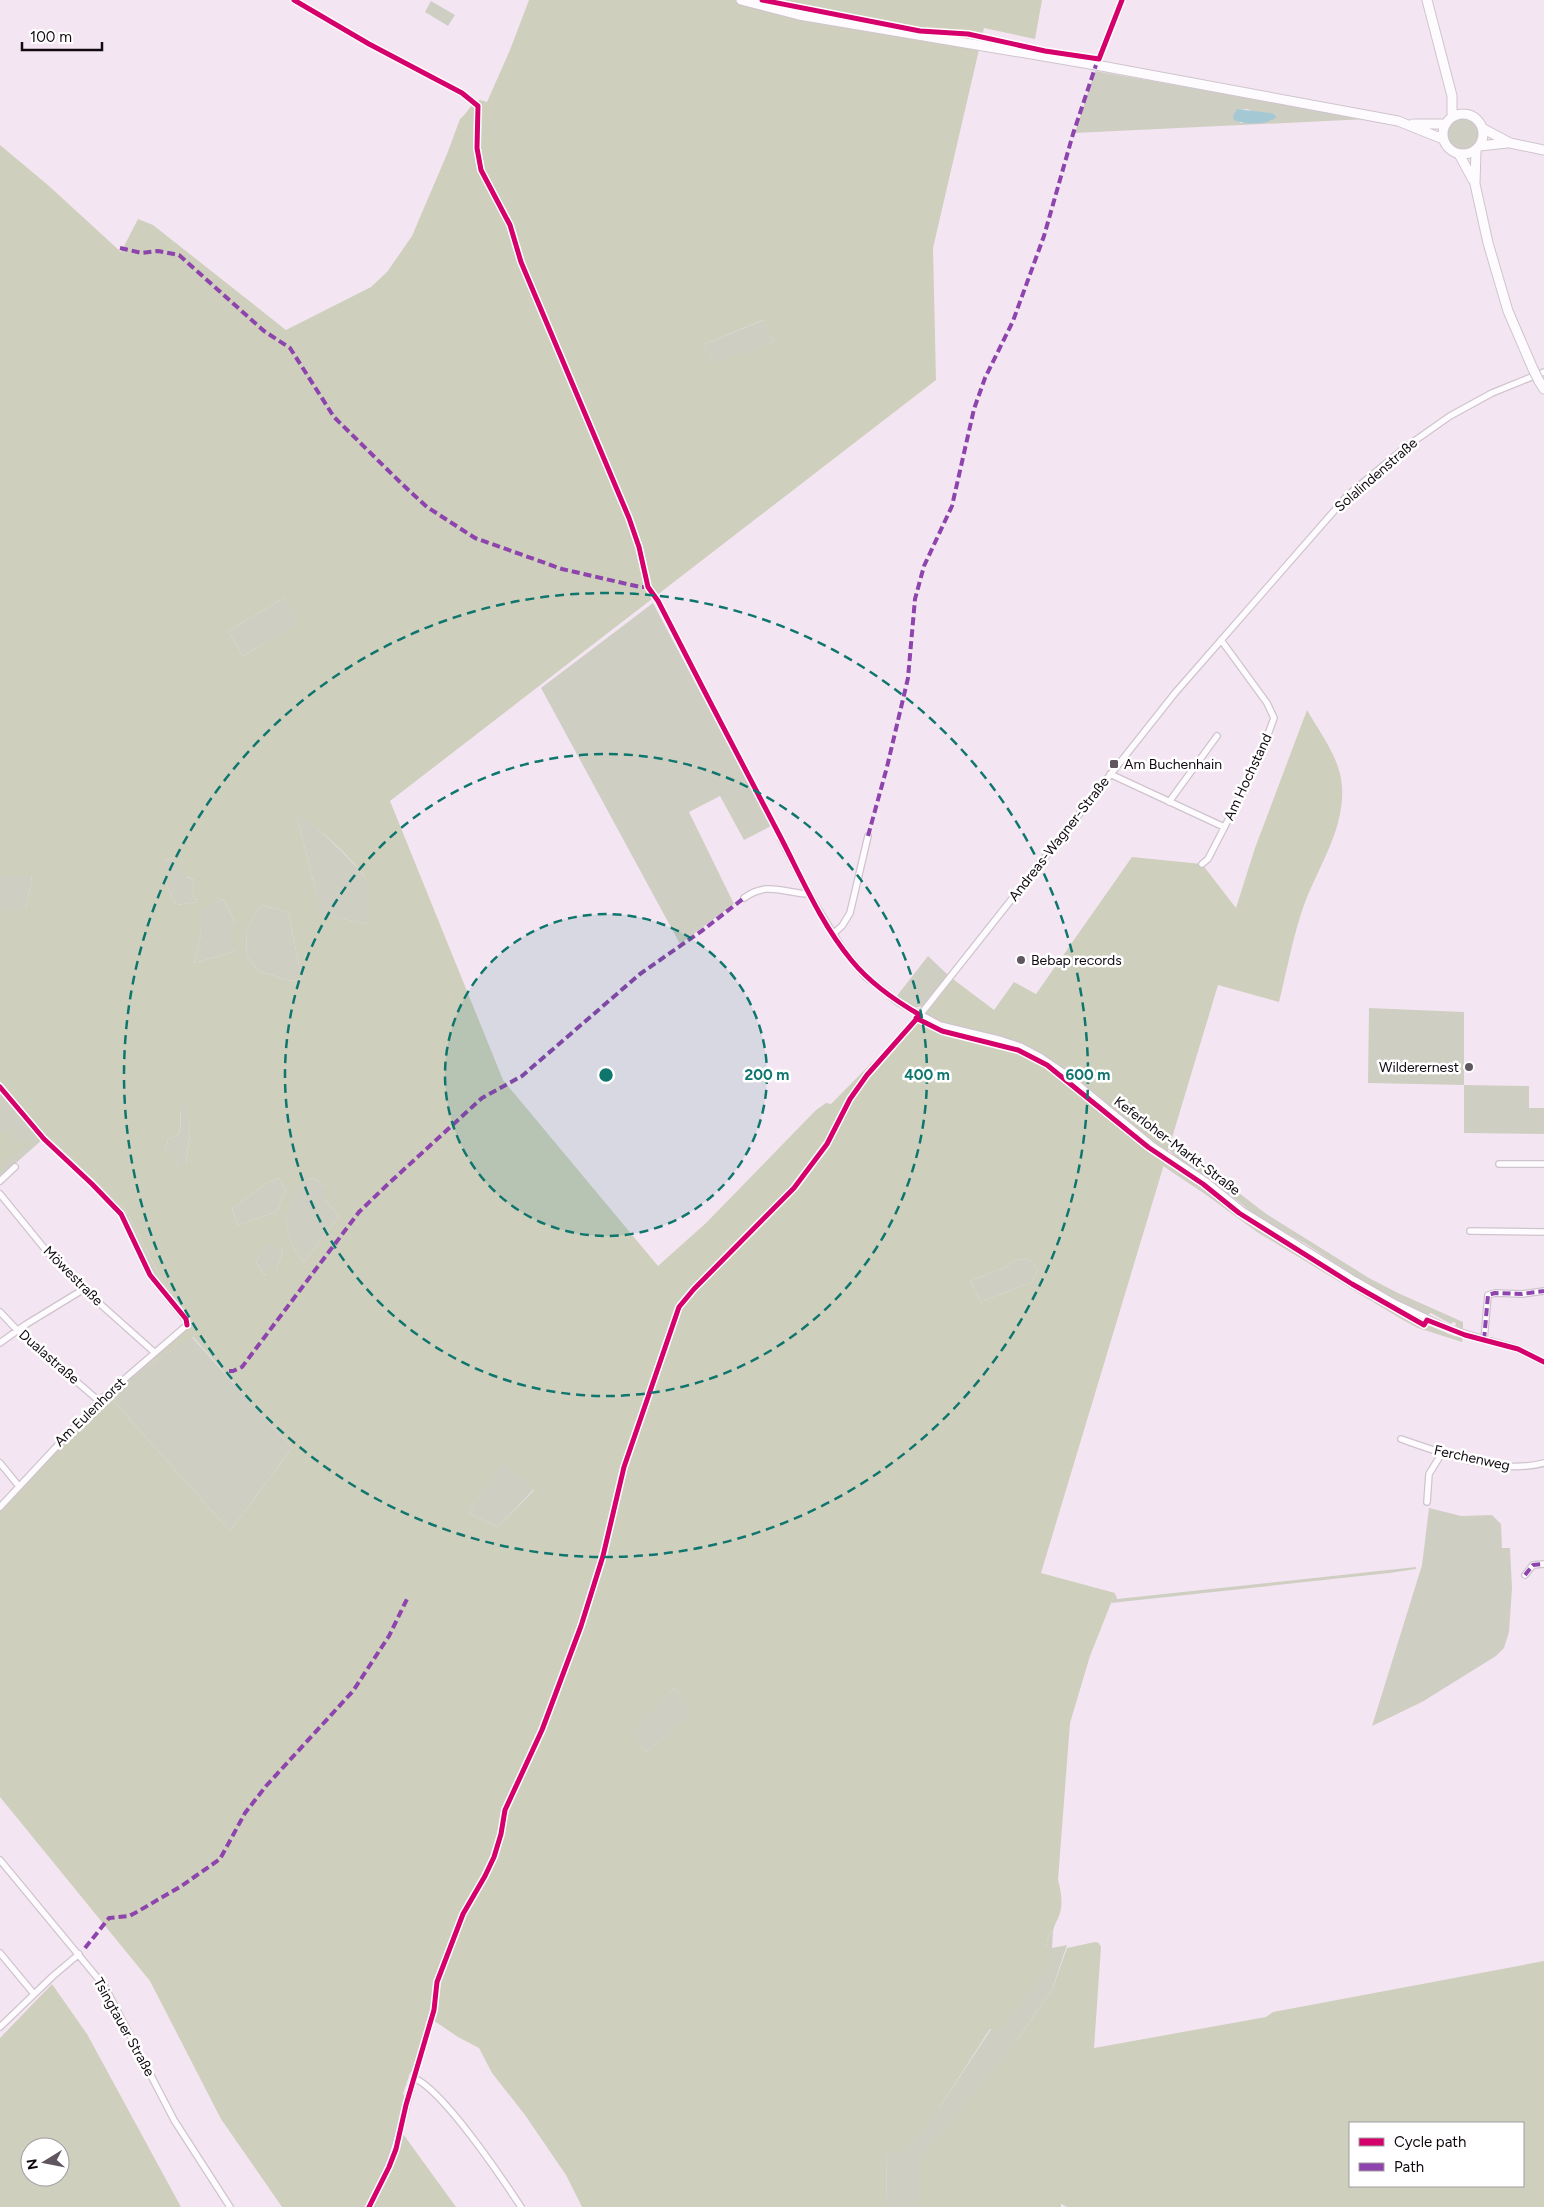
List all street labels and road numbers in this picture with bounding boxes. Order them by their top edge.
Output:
street label: Solalindenstraße [1331,434,1421,516]
street label: Am Hochstand [1220,731,1276,823]
street label: Andreas-Wagner-Straße [1005,773,1113,904]
street label: Keferloher-Markt-Straße [1110,1093,1244,1199]
street label: Möwestraße [40,1243,107,1310]
street label: Dualastraße [15,1326,83,1388]
street label: Am Eulenhorst [51,1374,129,1450]
street label: Ferchenweg [1432,1442,1512,1474]
street label: Tsingtauer Straße [90,1975,158,2080]

